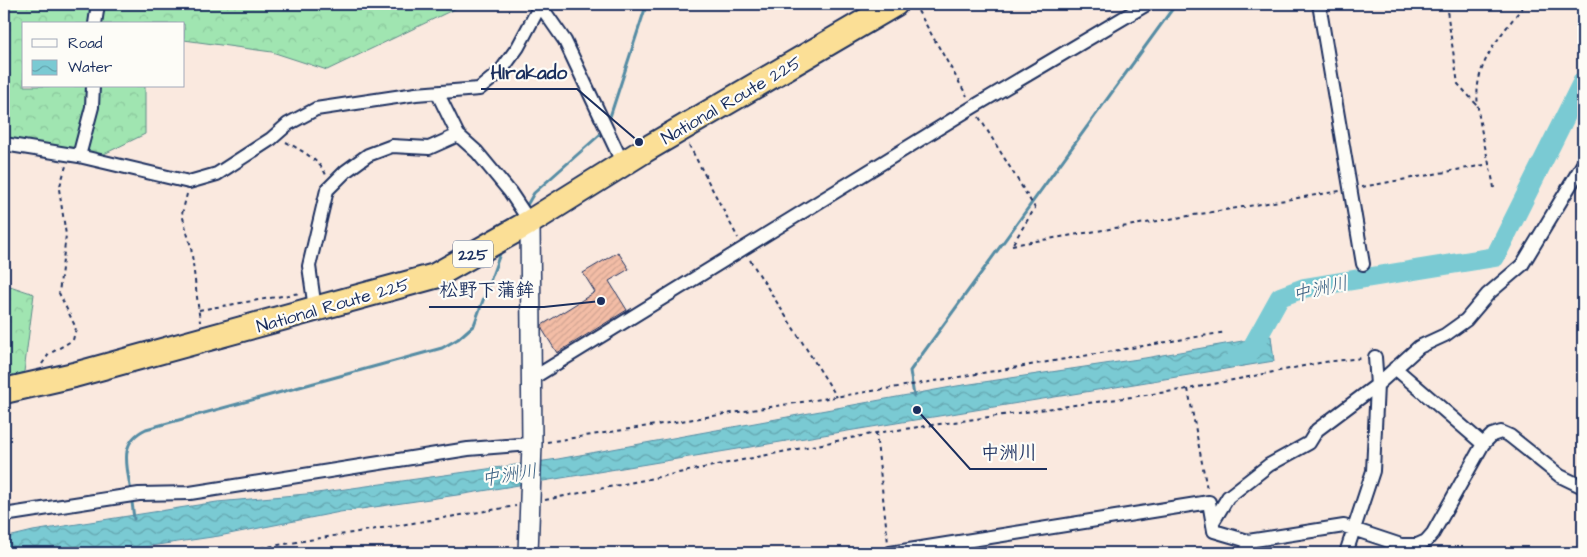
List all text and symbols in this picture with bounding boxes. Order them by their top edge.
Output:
legend [22,22,185,88]
text: Road [68,33,103,54]
street label: National Route 225 [656,50,806,151]
callout: HIrakado [481,55,577,89]
text: Water [68,57,112,78]
text: HIrakado [491,60,567,87]
road number: 225 [453,240,493,268]
water label: 中洲川 [1290,270,1351,309]
street label: National Route 225 [254,272,413,339]
callout: 松野下蒲鉾 [429,273,544,307]
text: 松野下蒲鉾 [439,277,535,304]
callout: 中洲川 [970,435,1047,469]
text: 中洲川 [980,440,1038,467]
water label: 中洲川 [479,458,540,493]

